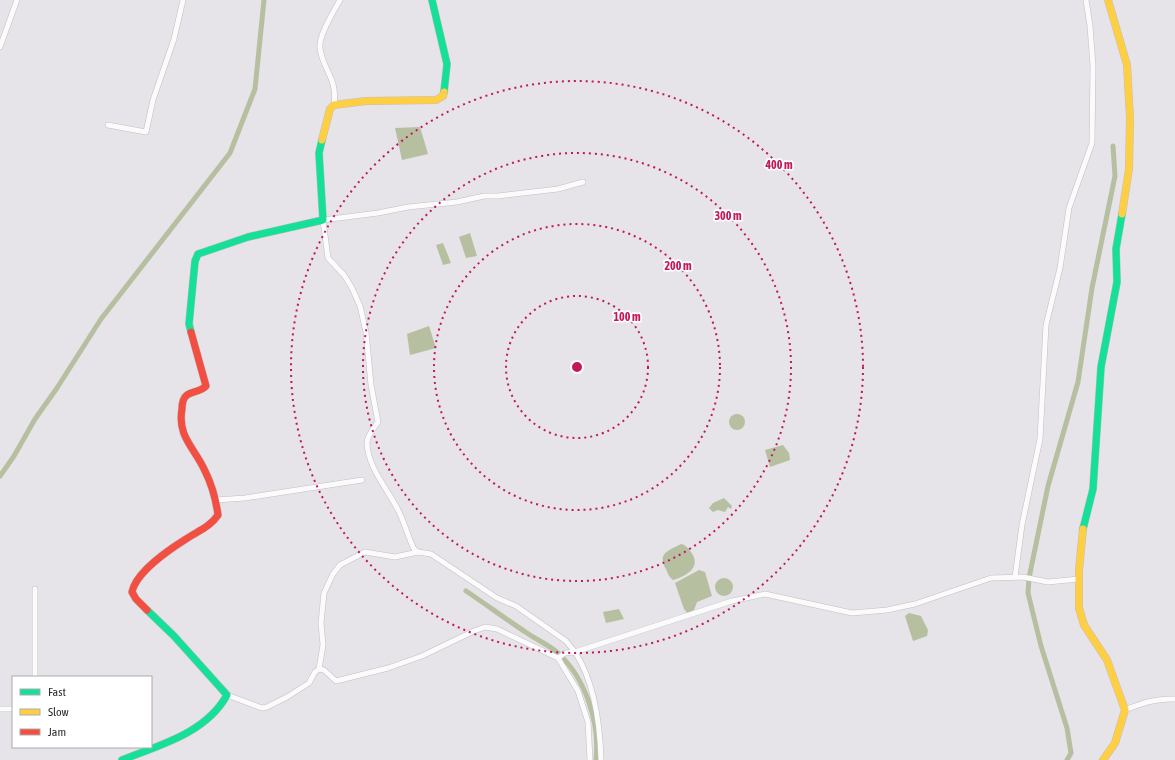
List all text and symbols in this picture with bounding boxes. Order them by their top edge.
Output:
text: 400 m [764,158,793,172]
text: 300 m [714,209,742,223]
text: 200 m [664,259,692,273]
text: 100 m [613,310,641,324]
centre of rings [570,360,584,374]
legend [12,676,152,748]
text: Fast [48,685,66,699]
text: Slow [48,705,69,719]
text: Jam [48,725,66,739]

